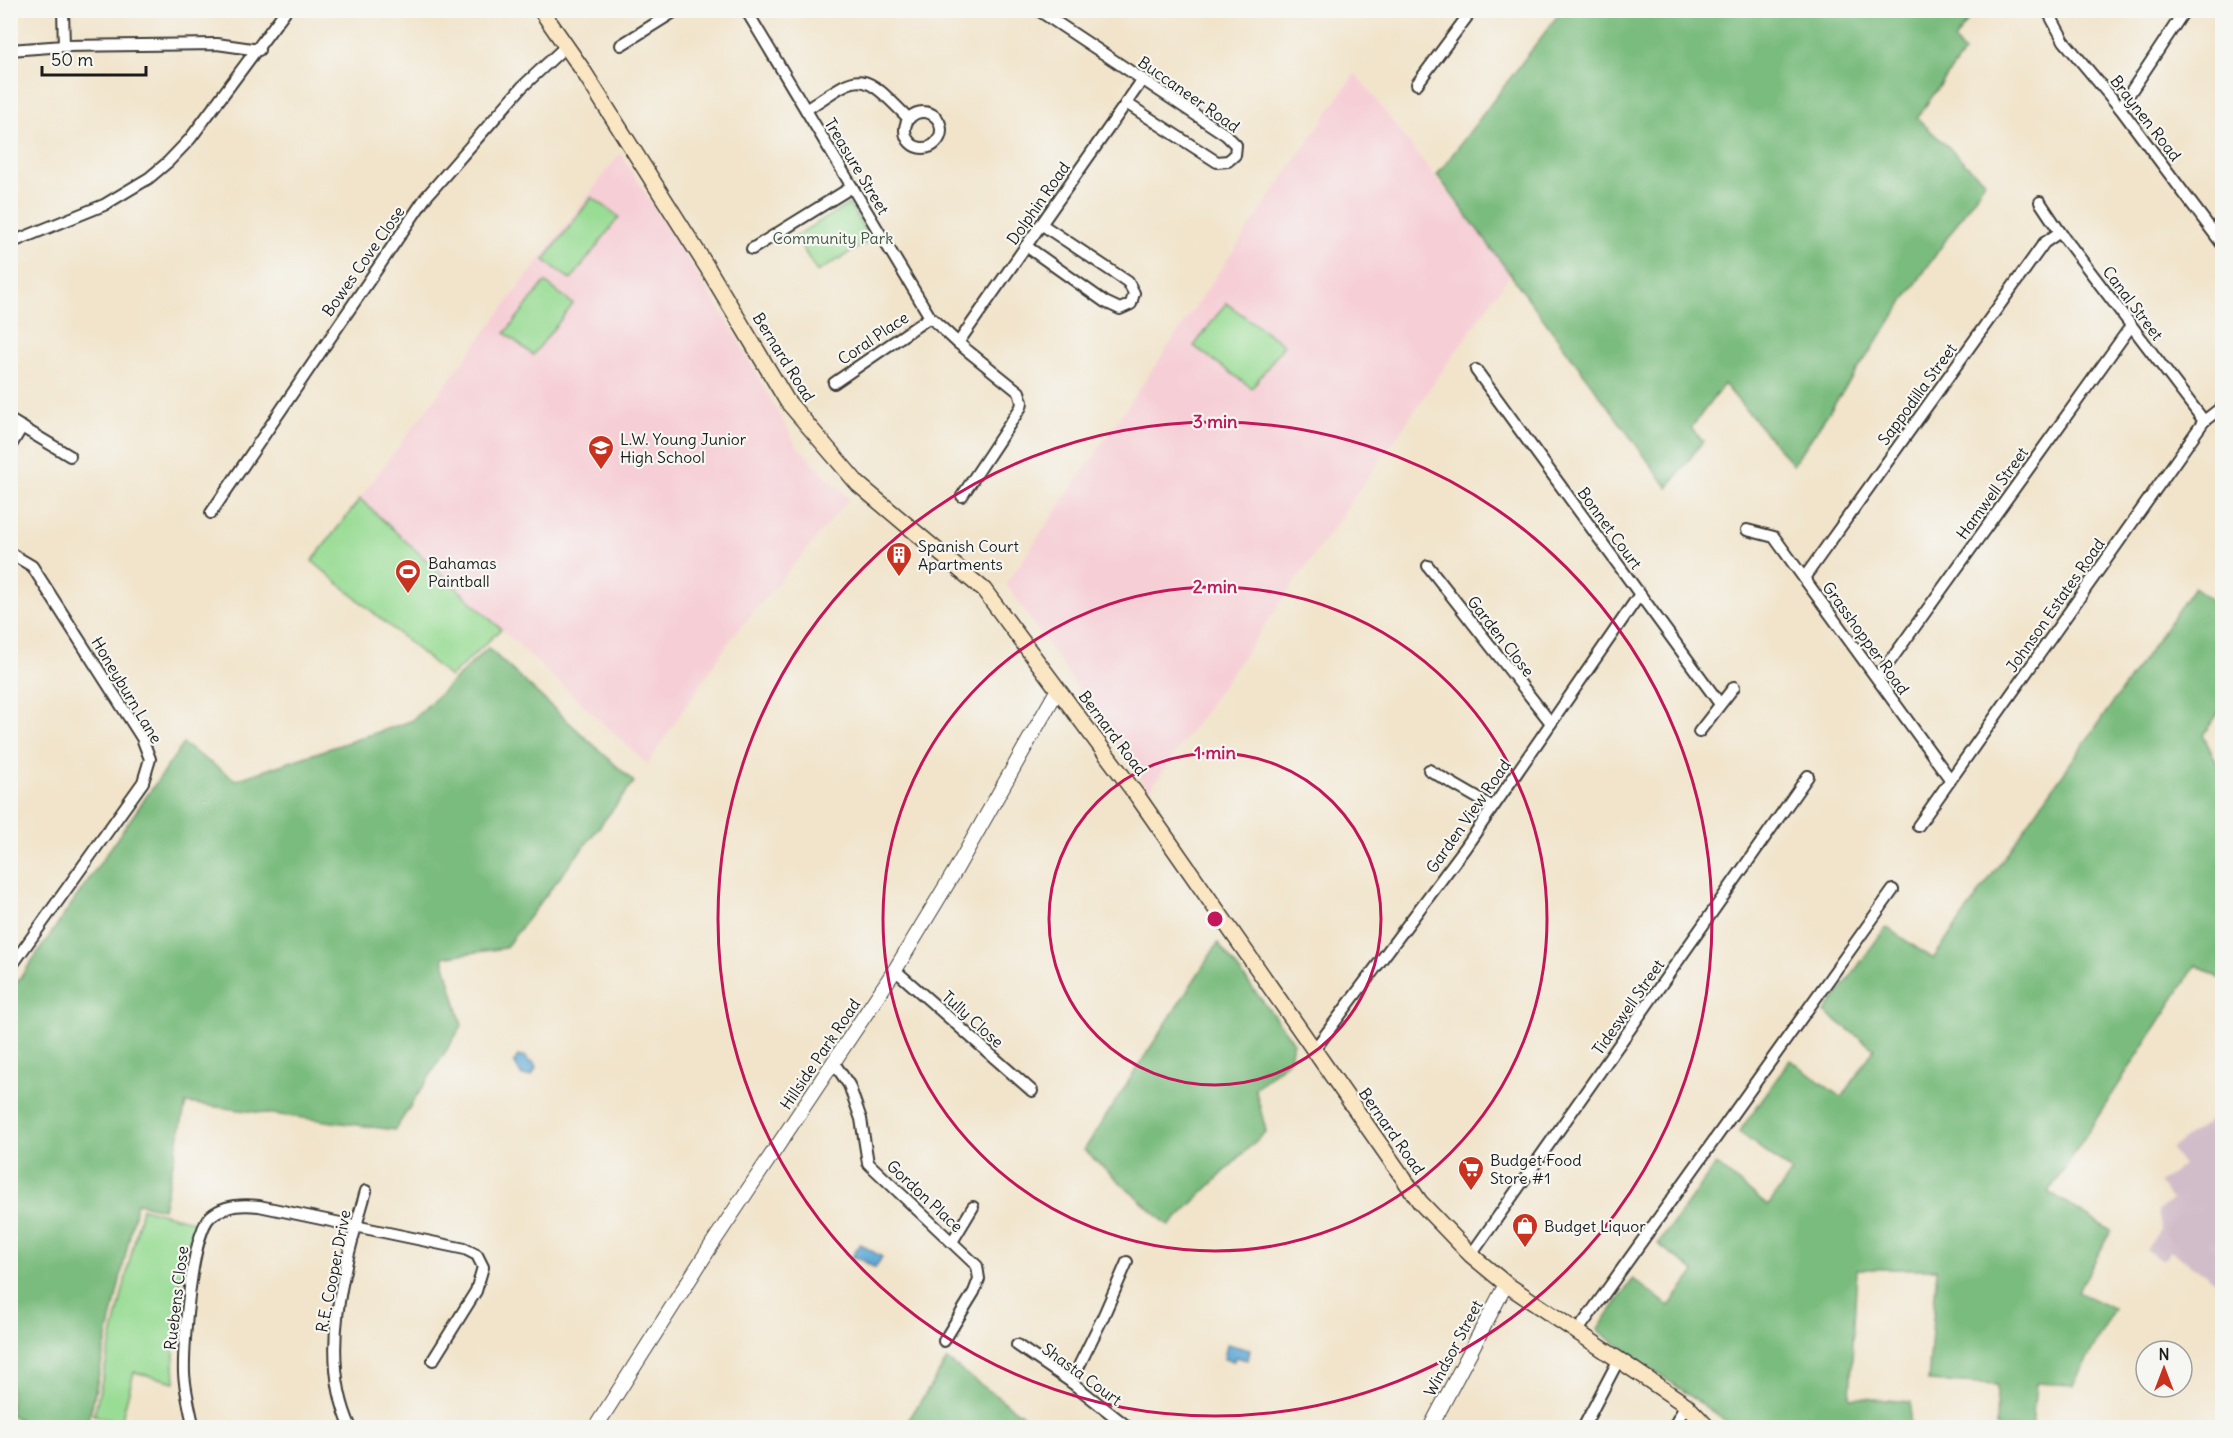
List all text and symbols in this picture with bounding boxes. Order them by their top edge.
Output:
scale bar [42,39,146,77]
text: 50 m [51,48,93,71]
street label: Buccaneer Road [1134,52,1244,136]
street label: Braynen Road [2106,71,2186,165]
street label: Treasure Street [820,114,894,218]
street label: Dolphin Road [1002,158,1074,248]
street label: Bowes Cove Close [317,202,409,320]
park label: Community Park [773,228,893,248]
street label: Canal Street [2099,262,2168,345]
street label: Coral Place [834,307,912,369]
street label: Bernard Road [749,309,819,405]
street label: Sappodilla Street [1873,339,1961,449]
text: 3 min [1193,410,1238,433]
place label: L.W. Young Junior High School [620,429,747,467]
school or university icon: L.W. Young Junior High School [586,433,616,471]
street label: Hamwell Street [1952,442,2033,543]
street label: Bonnet Court [1574,483,1647,573]
street label: Johnson Estates Road [2001,534,2109,676]
place label: Spanish Court Apartments [918,536,1020,574]
building icon: Spanish Court Apartments [884,540,914,578]
place label: Bahamas Paintball [428,553,496,591]
sports icon: Bahamas Paintball [393,557,423,595]
text: 2 min [1193,575,1238,598]
street label: Grasshopper Road [1818,578,1914,698]
street label: Garden Close [1463,592,1539,680]
street label: Honeyburn Lane [87,633,167,747]
street label: Bernard Road [1075,687,1151,779]
text: 1 min [1194,741,1236,764]
street label: Garden View Road [1421,755,1515,877]
centre of rings [1205,909,1225,929]
street label: Tideswell Street [1588,955,1669,1059]
street label: Tully Close [938,986,1008,1052]
street label: Hillside Park Road [776,995,864,1113]
street label: Bernard Road [1355,1084,1429,1178]
place label: Budget Food Store #1 [1490,1150,1582,1188]
supermarket icon: Budget Food Store #1 [1456,1154,1486,1192]
street label: Gordon Place [883,1156,967,1236]
street label: R.E. Cooper Drive [311,1208,355,1334]
shop icon: Budget Liquor [1510,1211,1540,1249]
place label: Budget Liquor [1544,1216,1646,1236]
street label: Ruebens Close [160,1245,192,1351]
street label: Windsor Street [1419,1296,1487,1400]
street label: Shasta Court [1038,1338,1126,1410]
north arrow [2134,1339,2194,1399]
text: N [2158,1344,2170,1364]

